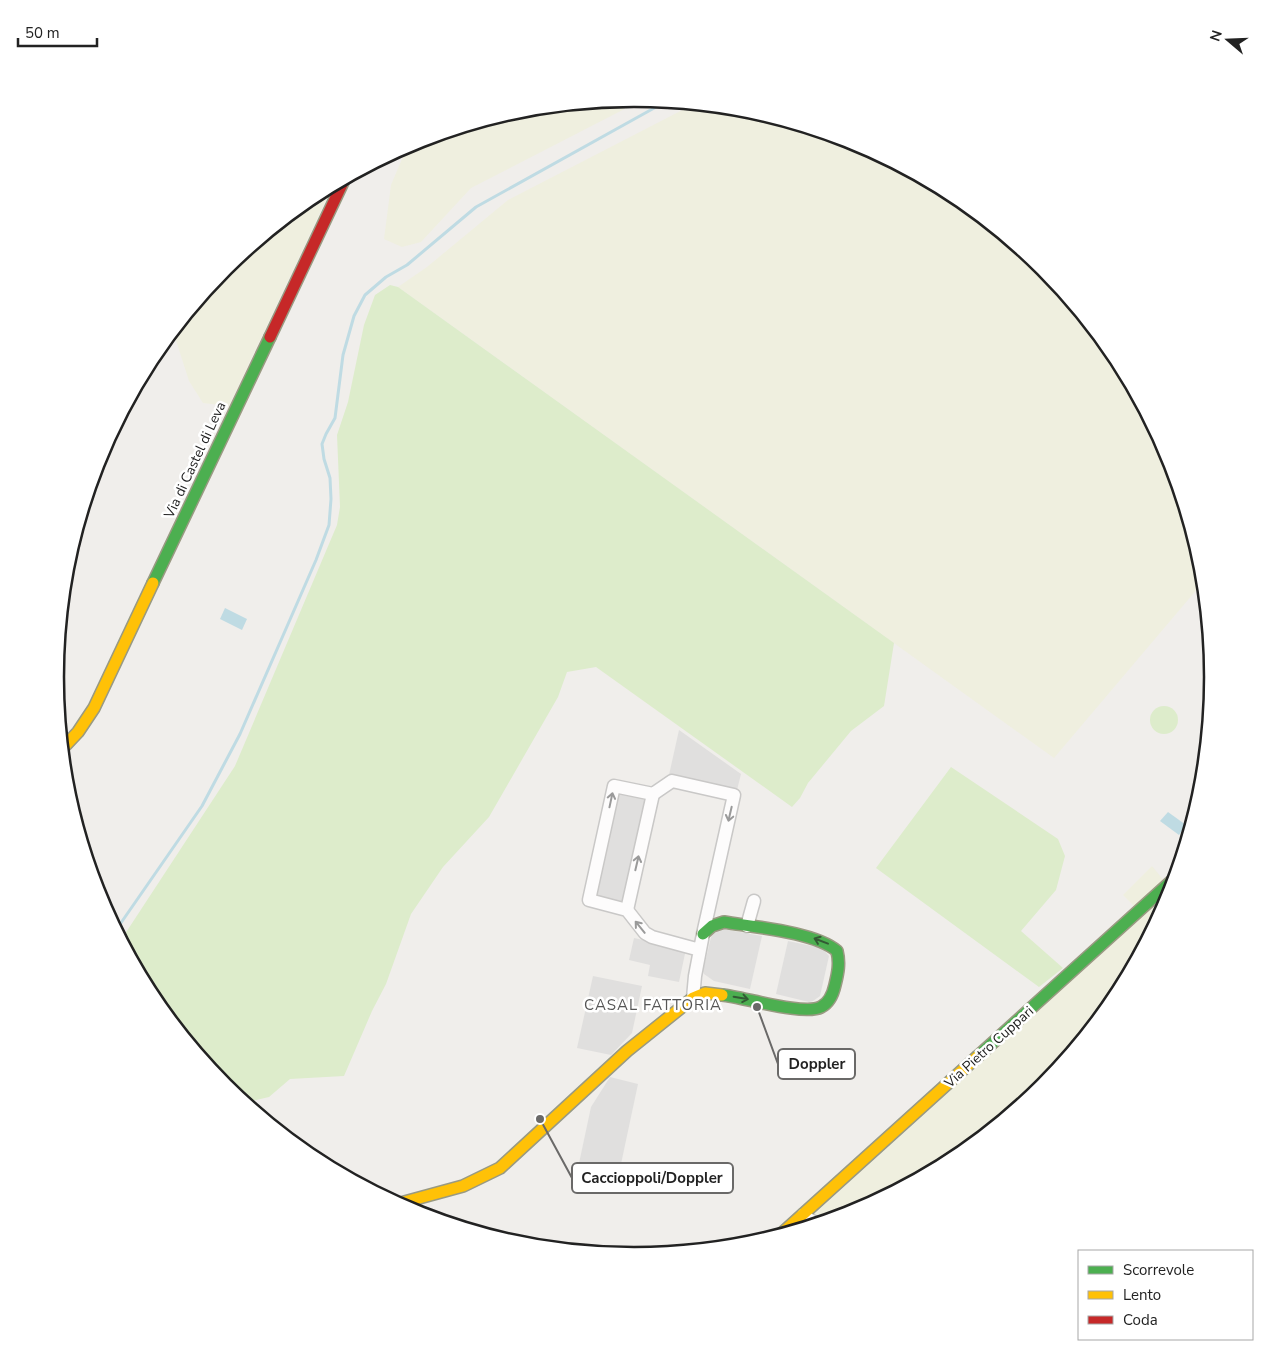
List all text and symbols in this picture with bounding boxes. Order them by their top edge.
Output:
scale bar [18,15,96,47]
north arrow [1203,15,1253,65]
text: 50 m [25,23,60,43]
text: N [1205,28,1227,44]
street label: Via di Castel di Leva [159,399,230,522]
one-way arrow [606,793,616,809]
one-way arrow [725,806,734,822]
one-way arrow [633,855,643,871]
one-way arrow [635,920,646,933]
one-way arrow [814,936,829,945]
one-way arrow [733,993,749,1003]
district label: CASAL FATTORIA [584,995,722,1015]
street label: Via Pietro Cuppari [940,1002,1038,1093]
callout: Doppler [778,1049,855,1079]
text: Doppler [789,1054,846,1074]
callout: Caccioppoli/Doppler [572,1163,733,1193]
text: Caccioppoli/Doppler [581,1168,723,1188]
legend [1078,1250,1253,1340]
text: Scorrevole [1123,1260,1194,1280]
text: Lento [1123,1285,1161,1305]
text: Coda [1123,1310,1158,1330]

